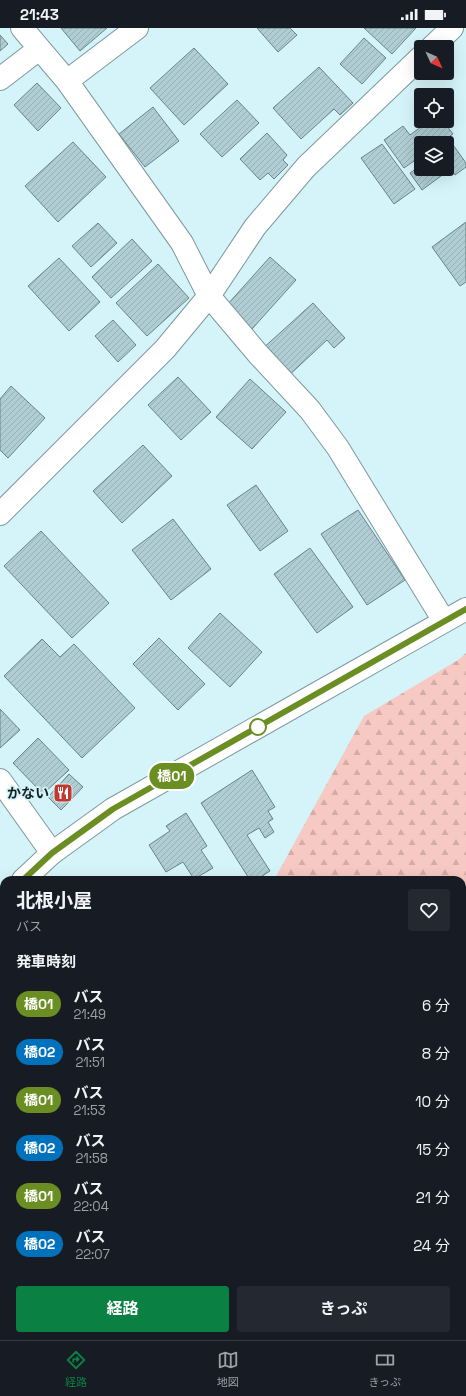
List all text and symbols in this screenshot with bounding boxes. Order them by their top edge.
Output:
text: 21:43 [20,5,59,24]
north arrow [414,40,454,80]
map controls [414,40,454,176]
button: locate [414,88,454,128]
button: layers [414,136,454,176]
unlabelled marker [249,718,267,736]
line badge: 橋01 [149,763,195,789]
text: 橋01 [157,767,187,785]
restaurant icon: かない [52,782,74,804]
place label: かない [7,784,49,802]
text: 北根小屋 [16,888,92,913]
button: heart [408,889,450,931]
text: バス [16,918,42,935]
text: 発車時刻 [16,952,76,971]
text: バス [73,987,103,1006]
text: 橋01 [24,995,53,1013]
text: 6 分 [422,996,450,1015]
text: 21:49 [73,1006,106,1023]
text: バス [75,1035,105,1054]
text: 橋02 [24,1043,55,1061]
text: 8 分 [422,1044,450,1063]
text: 21:51 [75,1054,105,1071]
text: バス [73,1083,103,1102]
text: 橋01 [24,1091,53,1109]
text: 10 分 [415,1092,450,1111]
text: 21:53 [73,1102,106,1119]
text: バス [75,1131,105,1150]
text: 橋02 [24,1139,55,1157]
text: 15 分 [416,1140,450,1159]
text: 21:58 [75,1150,108,1167]
text: バス [73,1179,103,1198]
text: 橋01 [24,1187,53,1205]
text: 21 分 [416,1188,450,1207]
text: 22:04 [73,1198,109,1215]
text: バス [75,1227,105,1246]
text: 橋02 [24,1235,55,1253]
text: 24 分 [413,1236,450,1255]
text: 22:07 [75,1246,110,1263]
button: 経路 [16,1286,229,1332]
button: きっぷ [237,1286,450,1332]
tab: 経路 [65,1349,87,1389]
tab: 地図 [217,1349,239,1389]
tab: きっぷ [369,1349,401,1389]

